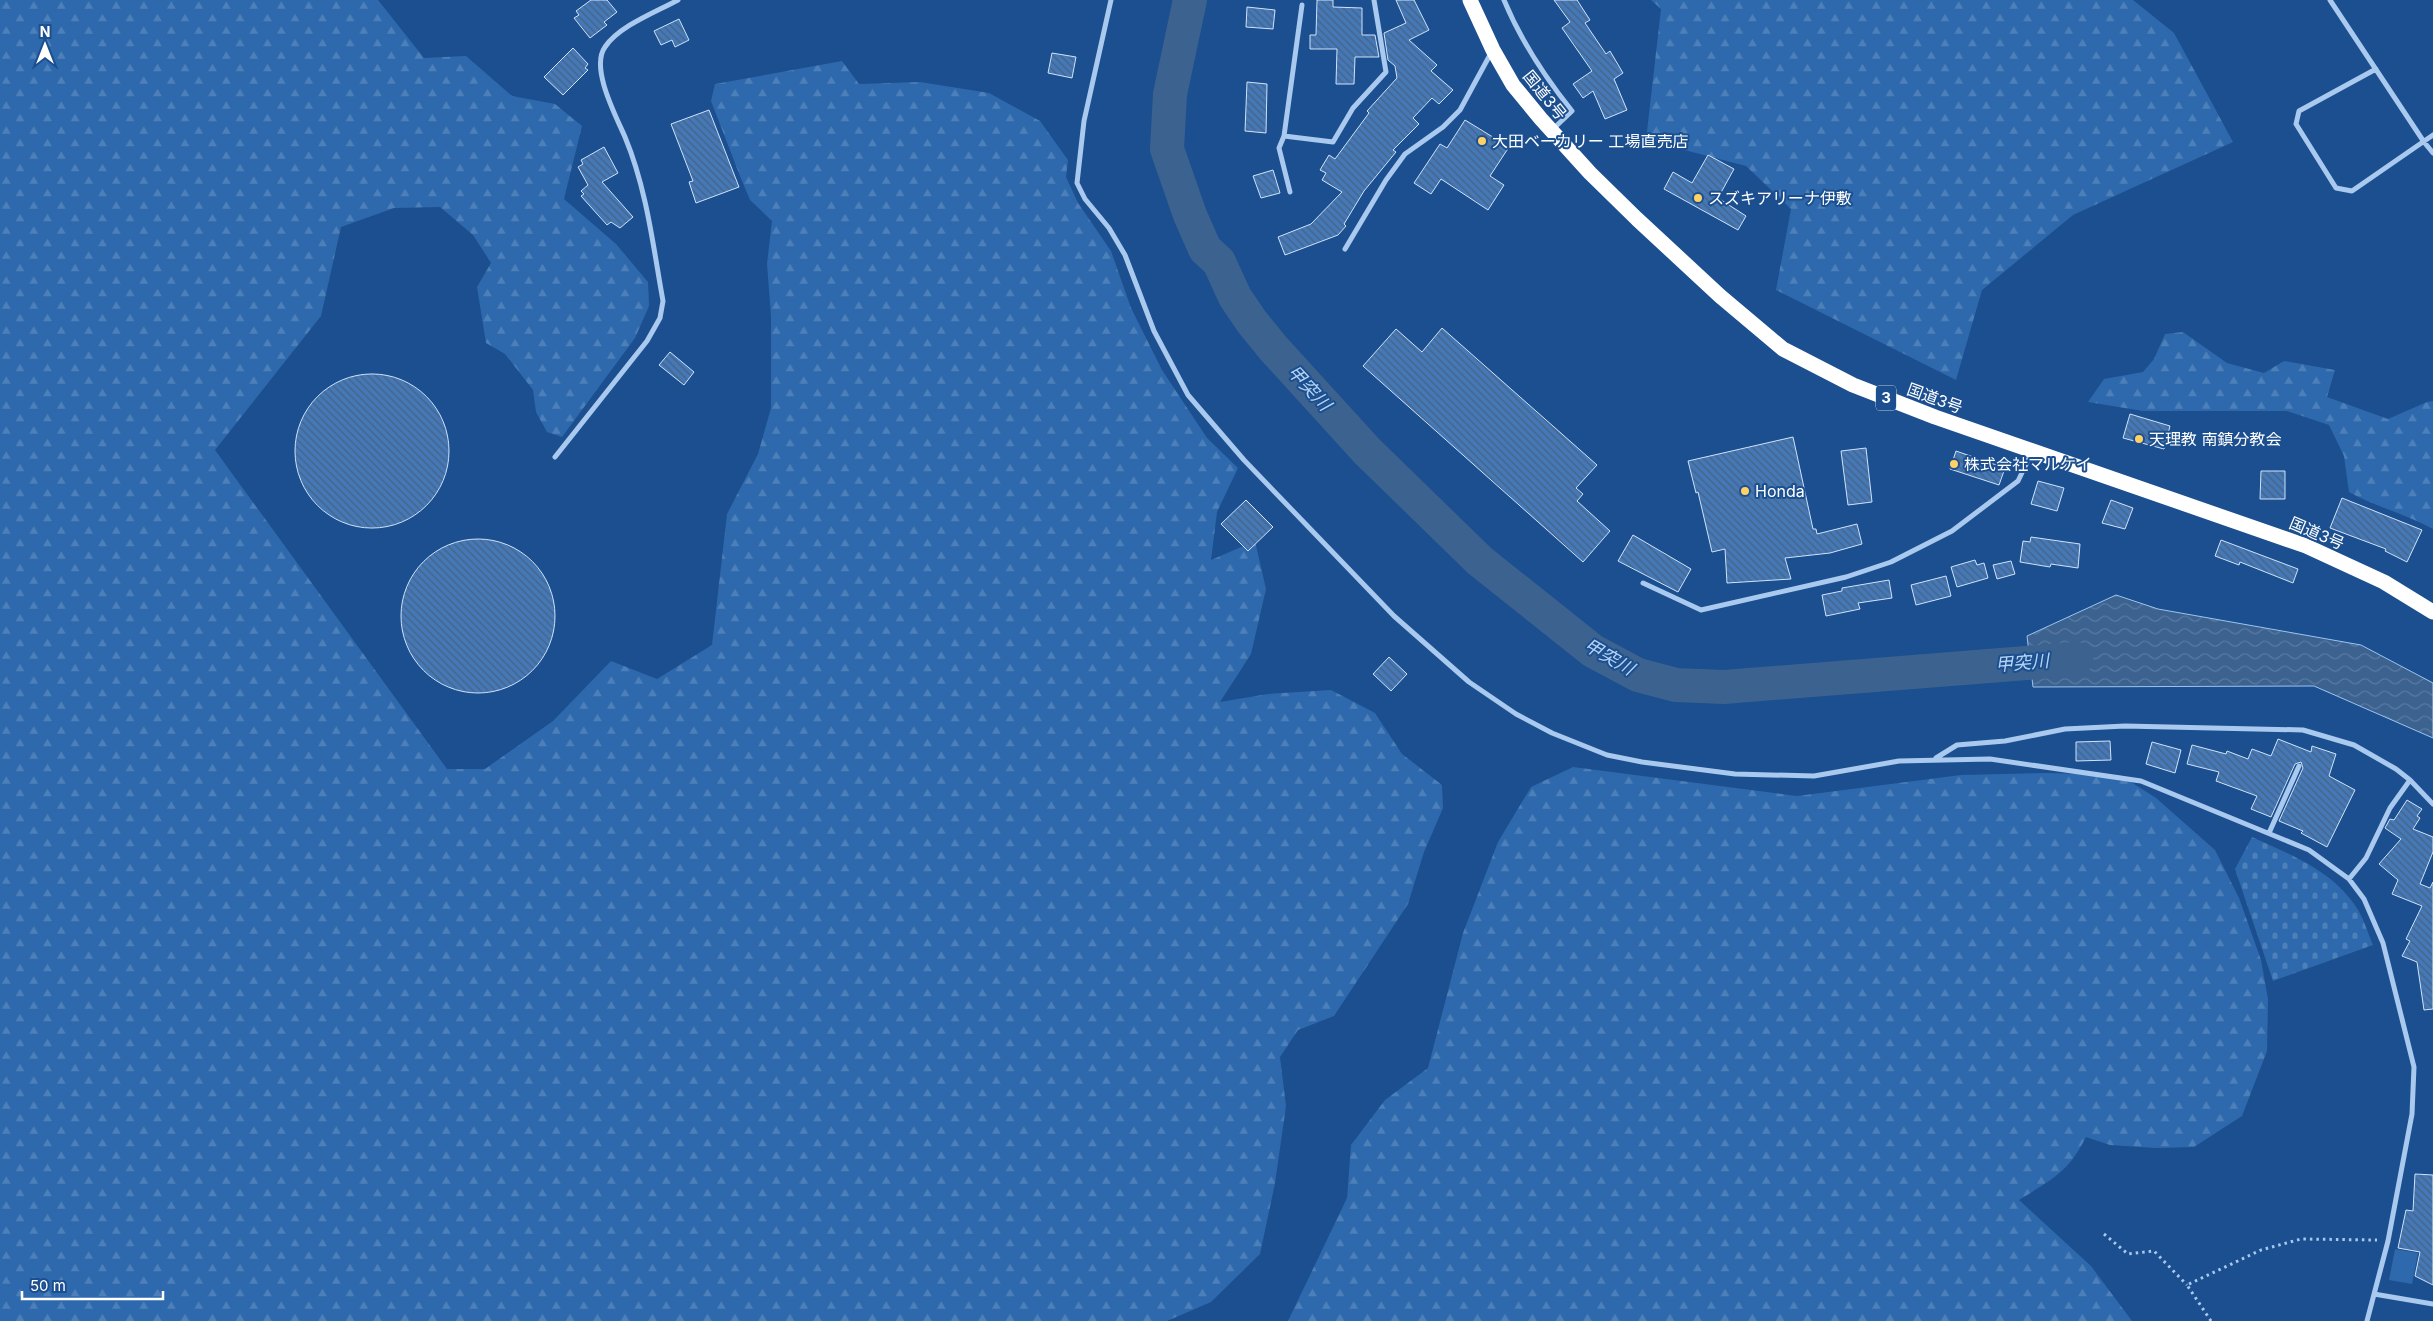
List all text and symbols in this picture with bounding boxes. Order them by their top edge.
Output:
north arrow [20,20,70,70]
text: N [40,23,50,40]
street label: 国道3号 [1519,66,1571,124]
place label: 大田ベーカリー 工場直売店 [1492,131,1689,151]
marker: 大田ベーカリー 工場直売店 [1476,135,1488,147]
place label: スズキアリーナ伊敷 [1708,188,1852,208]
marker: スズキアリーナ伊敷 [1692,192,1704,204]
water label: 甲突川 [1283,361,1337,416]
street label: 国道3号 [1904,379,1966,417]
road number: 3 [1876,386,1896,410]
place label: 天理教 南鎮分教会 [2149,429,2282,449]
marker: 天理教 南鎮分教会 [2133,433,2145,445]
place label: 株式会社マルケイ [1964,454,2092,474]
marker: 株式会社マルケイ [1948,458,1960,470]
place label: Honda [1755,481,1805,501]
marker: Honda [1739,485,1751,497]
street label: 国道3号 [2286,512,2348,554]
water label: 甲突川 [1581,634,1640,680]
water label: 甲突川 [1994,650,2052,675]
scale bar [22,1268,164,1300]
text: 50 m [30,1276,66,1295]

